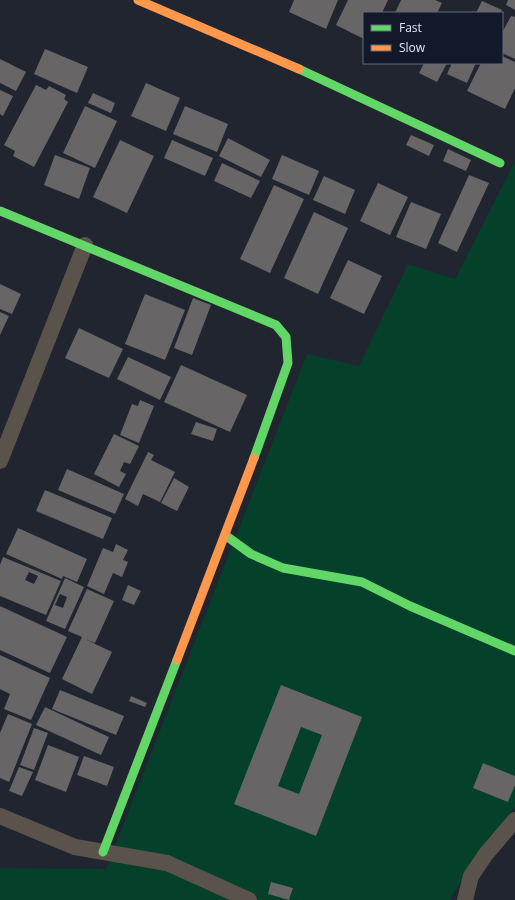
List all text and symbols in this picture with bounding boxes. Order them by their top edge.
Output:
legend [363,12,503,64]
text: Fast [399,19,422,36]
text: Slow [399,39,426,56]

